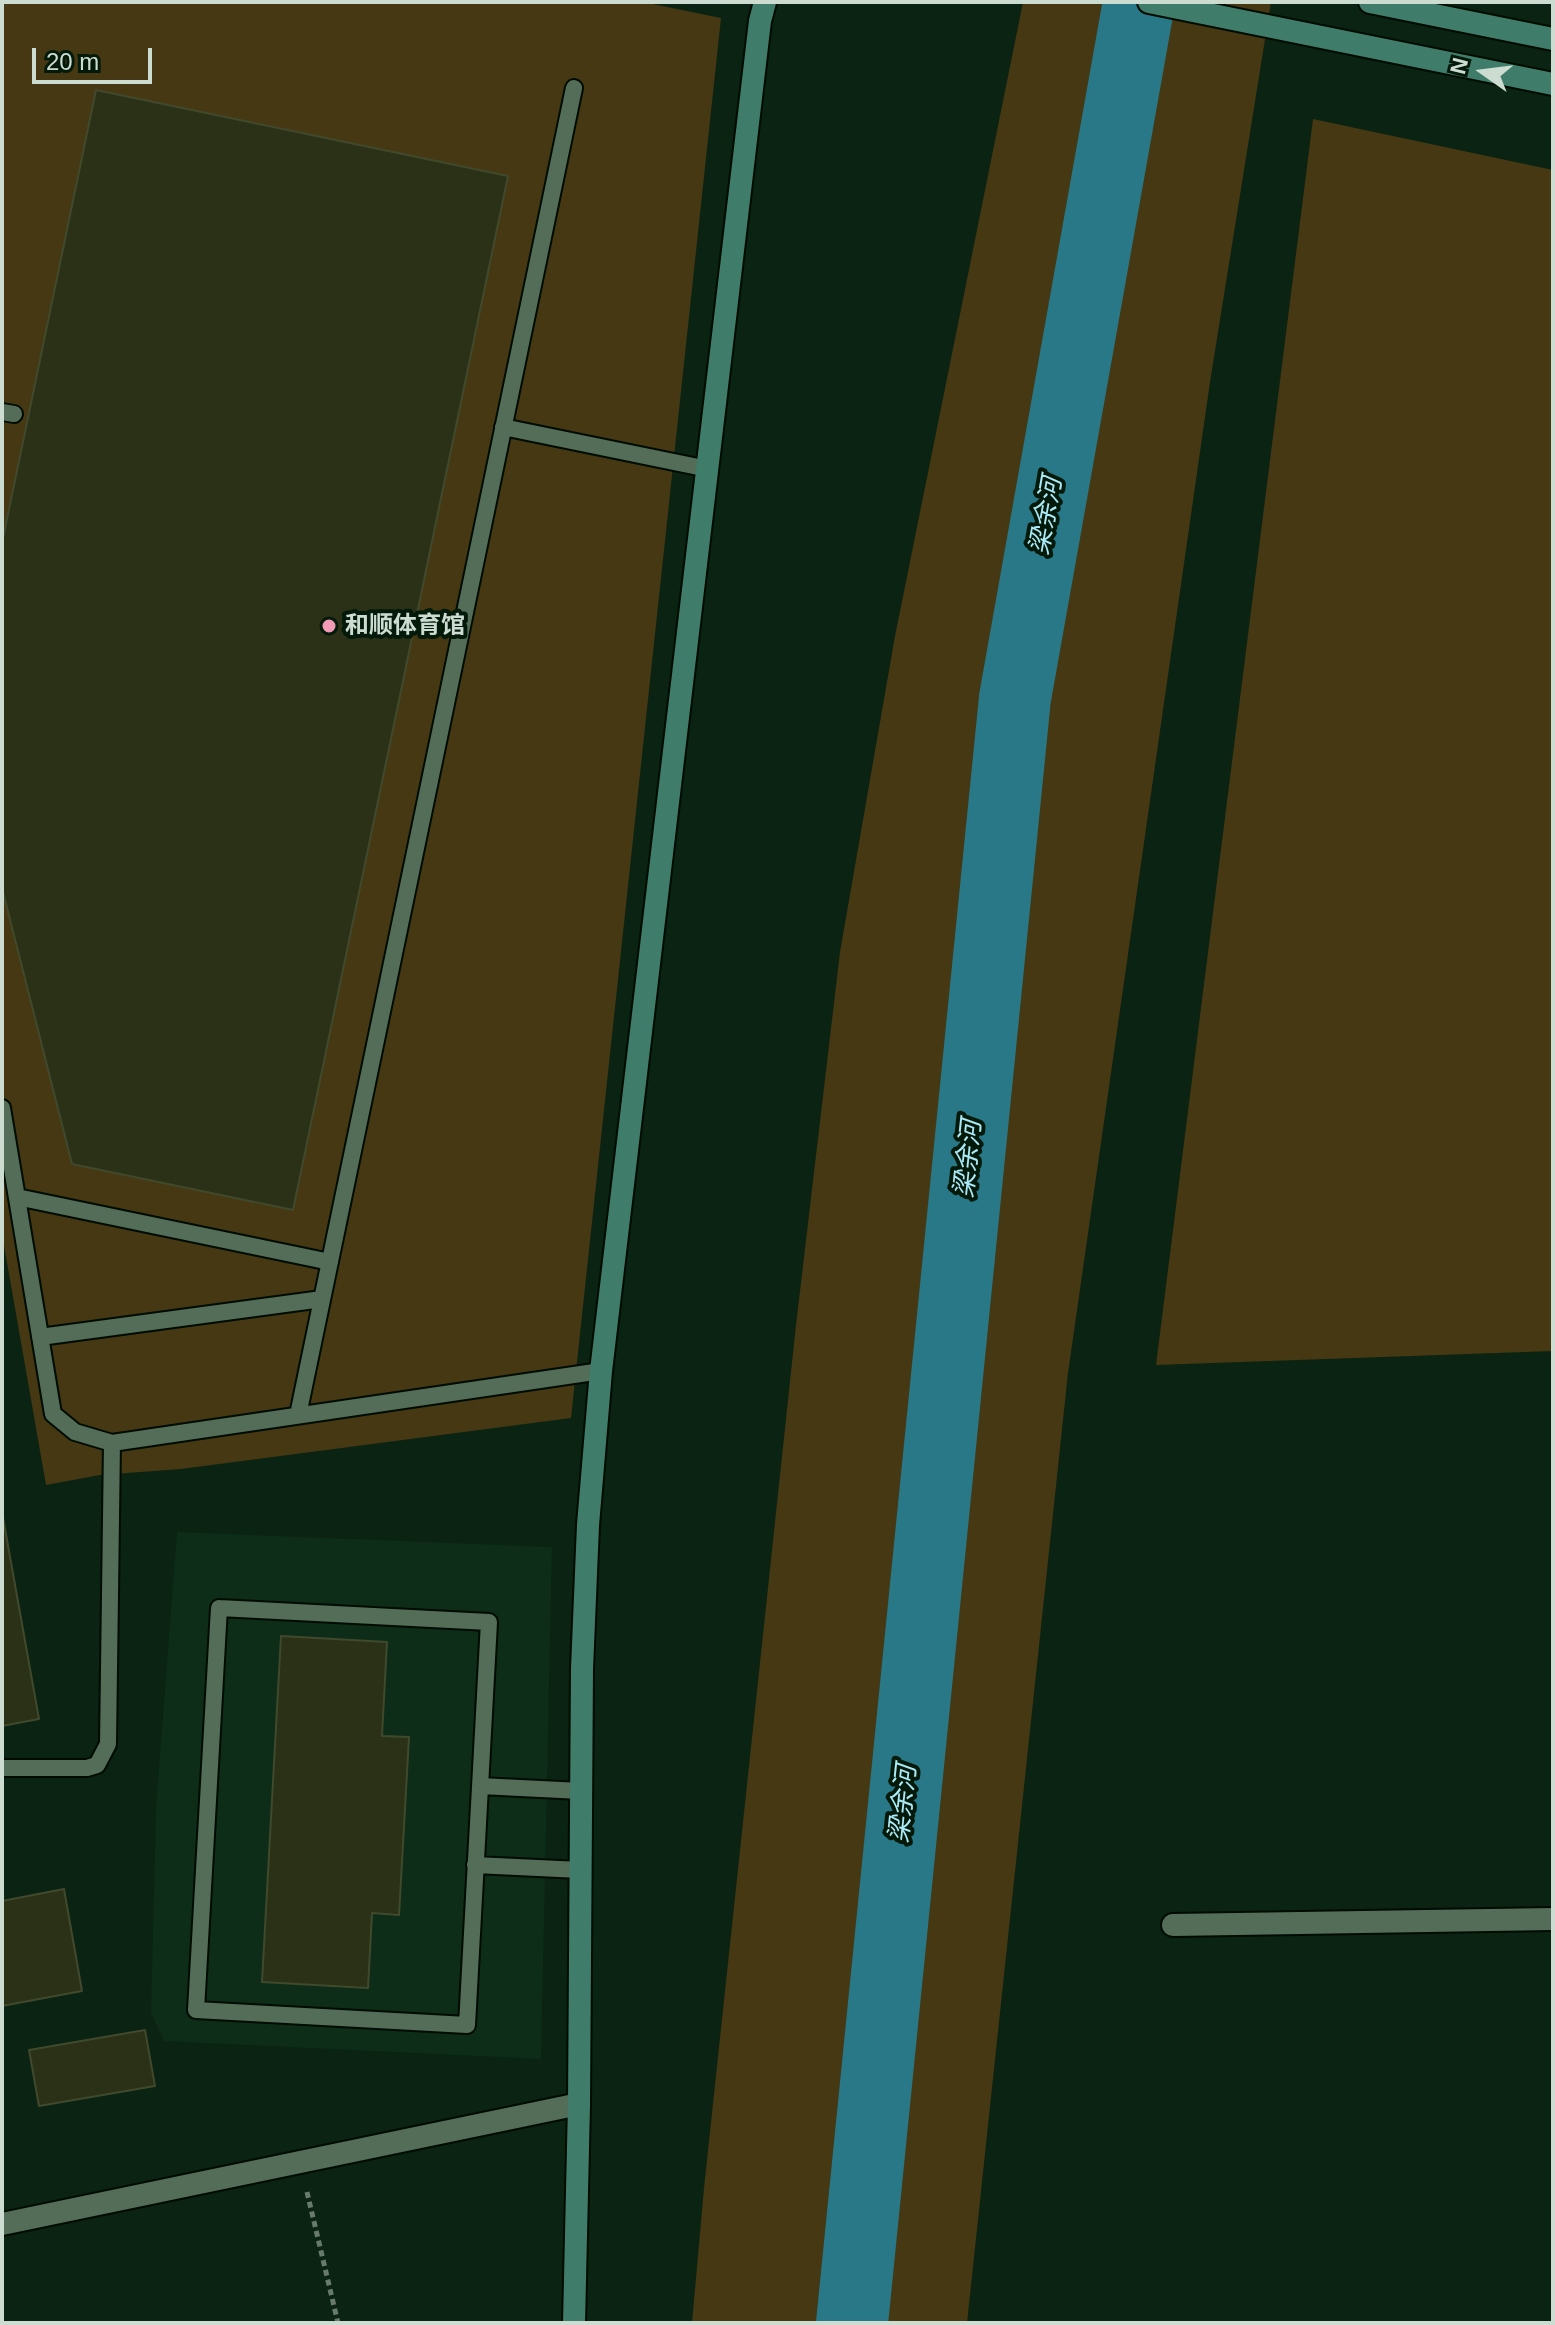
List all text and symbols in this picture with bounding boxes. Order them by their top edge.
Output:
scale bar [36,32,156,82]
north arrow [1443,32,1523,112]
text: 20 m [46,48,99,75]
text: N [1445,55,1473,77]
water label: 梁余河 [1025,475,1069,557]
place label: 和顺体育馆 [345,612,465,640]
marker: 和顺体育馆 [320,617,338,635]
water label: 梁余河 [949,1119,989,1199]
water label: 梁余河 [884,1764,924,1844]

